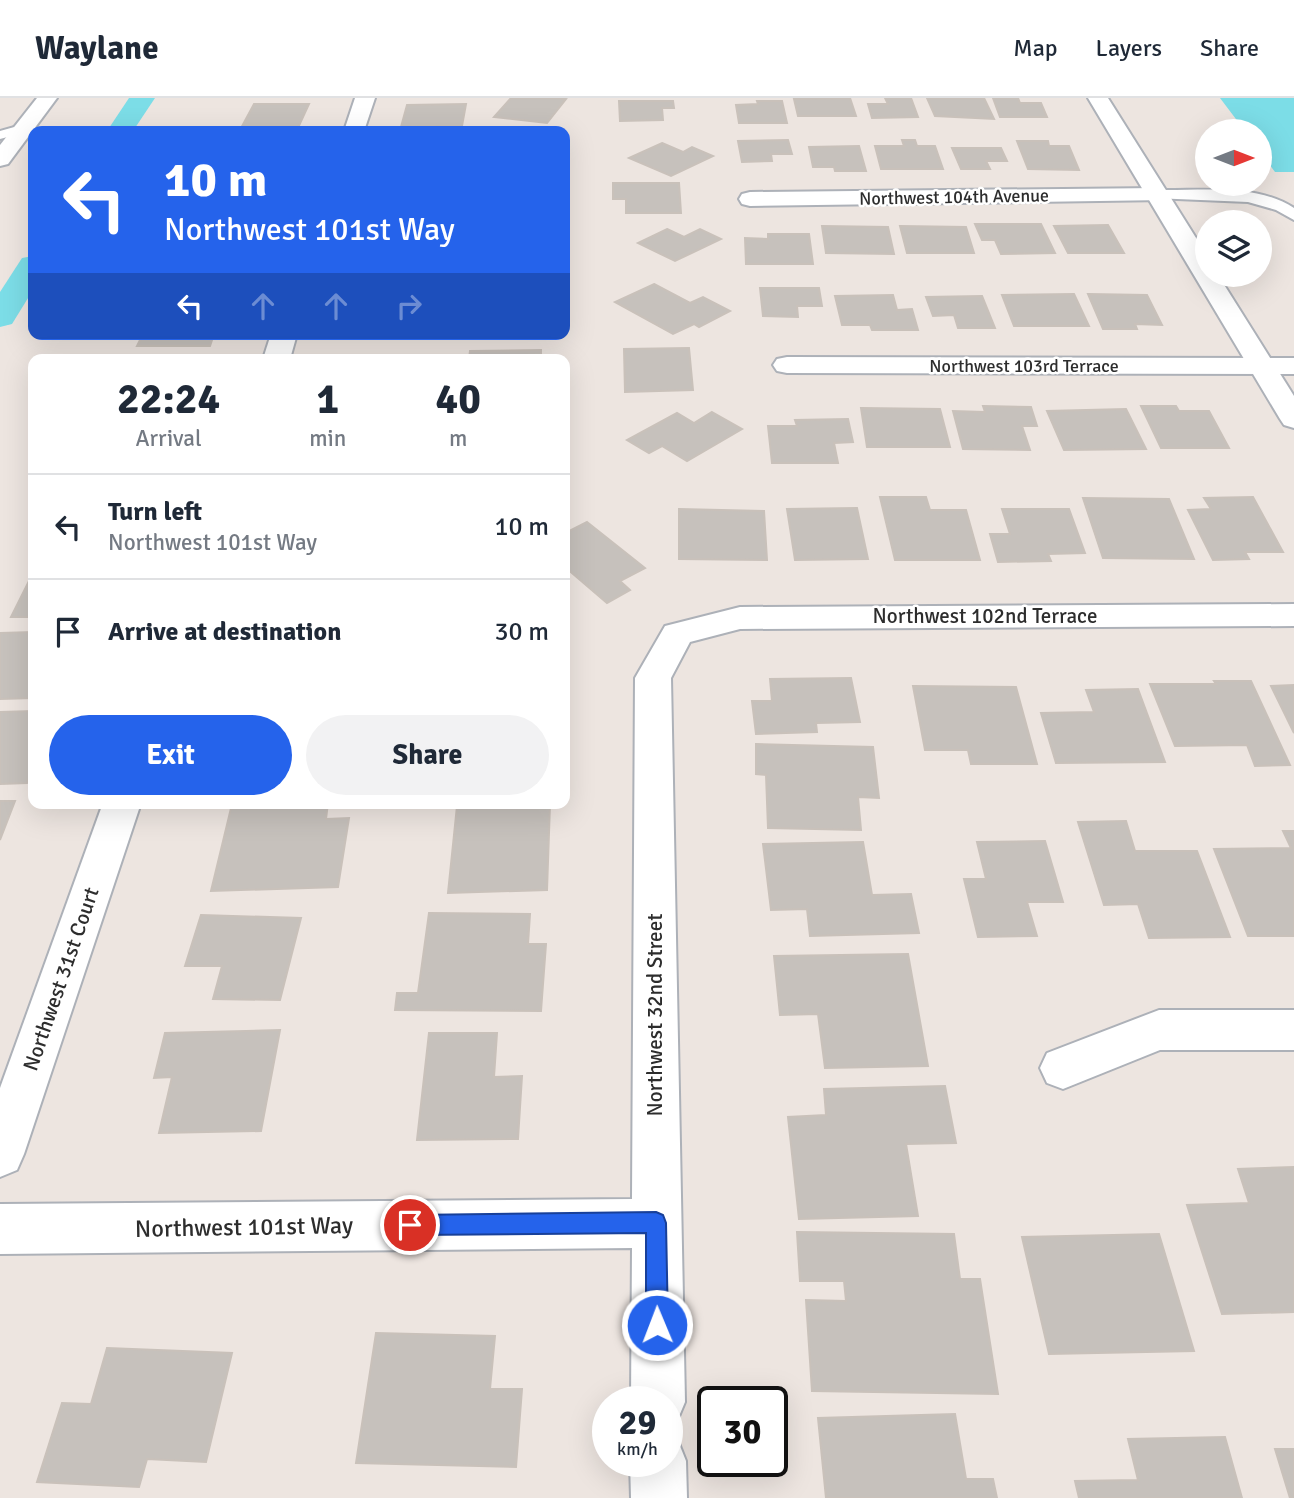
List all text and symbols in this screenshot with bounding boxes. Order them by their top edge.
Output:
text: Waylane [35,28,159,69]
text: Map [1013,33,1058,63]
text: Layers [1096,33,1162,63]
text: Share [1200,33,1259,63]
north arrow [1195,119,1272,196]
map controls [1195,119,1272,287]
text: 10 m [164,150,267,210]
icon: left [49,154,140,245]
street label: Northwest 104th Avenue [859,184,1049,210]
text: Northwest 101st Way [164,210,455,249]
button: layers [1195,210,1272,287]
icon: left [171,287,209,325]
icon: ahead [244,287,282,325]
icon: ahead [317,287,355,325]
icon: right [390,287,428,325]
street label: Northwest 103rd Terrace [929,355,1119,377]
text: 22:24 [117,374,220,425]
text: 1 [317,374,339,425]
text: 40 [436,374,481,425]
text: Arrival [136,424,202,453]
text: min [309,424,346,453]
text: m [449,424,467,453]
text: Turn left [108,496,202,528]
icon: left [49,508,87,546]
text: 10 m [494,511,549,543]
text: Northwest 101st Way [108,528,317,557]
street label: Northwest 102nd Terrace [873,603,1097,629]
icon: arrive [49,613,87,651]
text: Arrive at destination [108,616,341,648]
text: 30 m [494,616,549,648]
button: Exit [49,715,292,795]
button: Share [306,715,549,795]
street label: Northwest 31st Court [17,884,105,1074]
street label: Northwest 32nd Street [642,914,668,1116]
pin [380,1195,440,1255]
icon: arrive [391,1206,429,1244]
street label: Northwest 101st Way [135,1210,353,1244]
position arrow [620,1288,694,1362]
speed limit sign: 30 [697,1386,788,1477]
text: 29 [619,1401,656,1444]
text: km/h [617,1438,658,1460]

